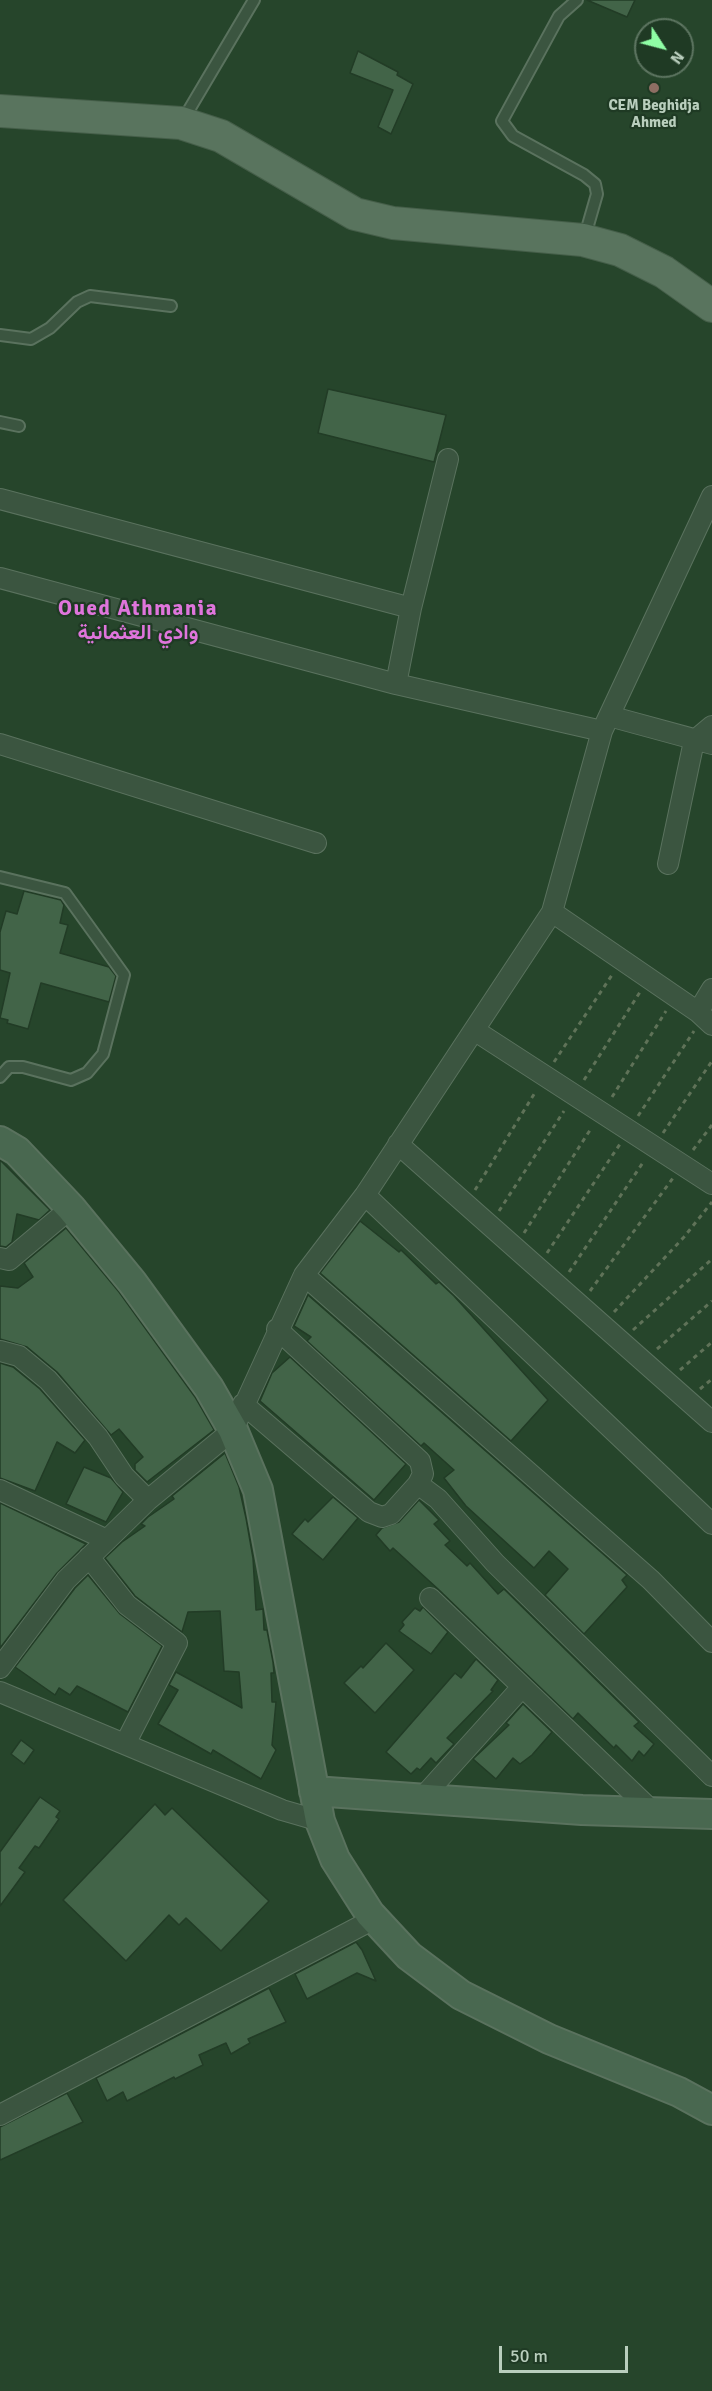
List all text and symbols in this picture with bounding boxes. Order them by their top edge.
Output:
north arrow [634,18,694,78]
text: N [666,47,688,68]
marker: CEM Beghidja Ahmed [647,81,661,95]
place label: CEM Beghidja Ahmed [608,97,700,132]
district label: Oued Athmania وادي العثمانية [58,596,218,646]
scale bar [502,2334,631,2372]
text: 50 m [510,2345,548,2367]

